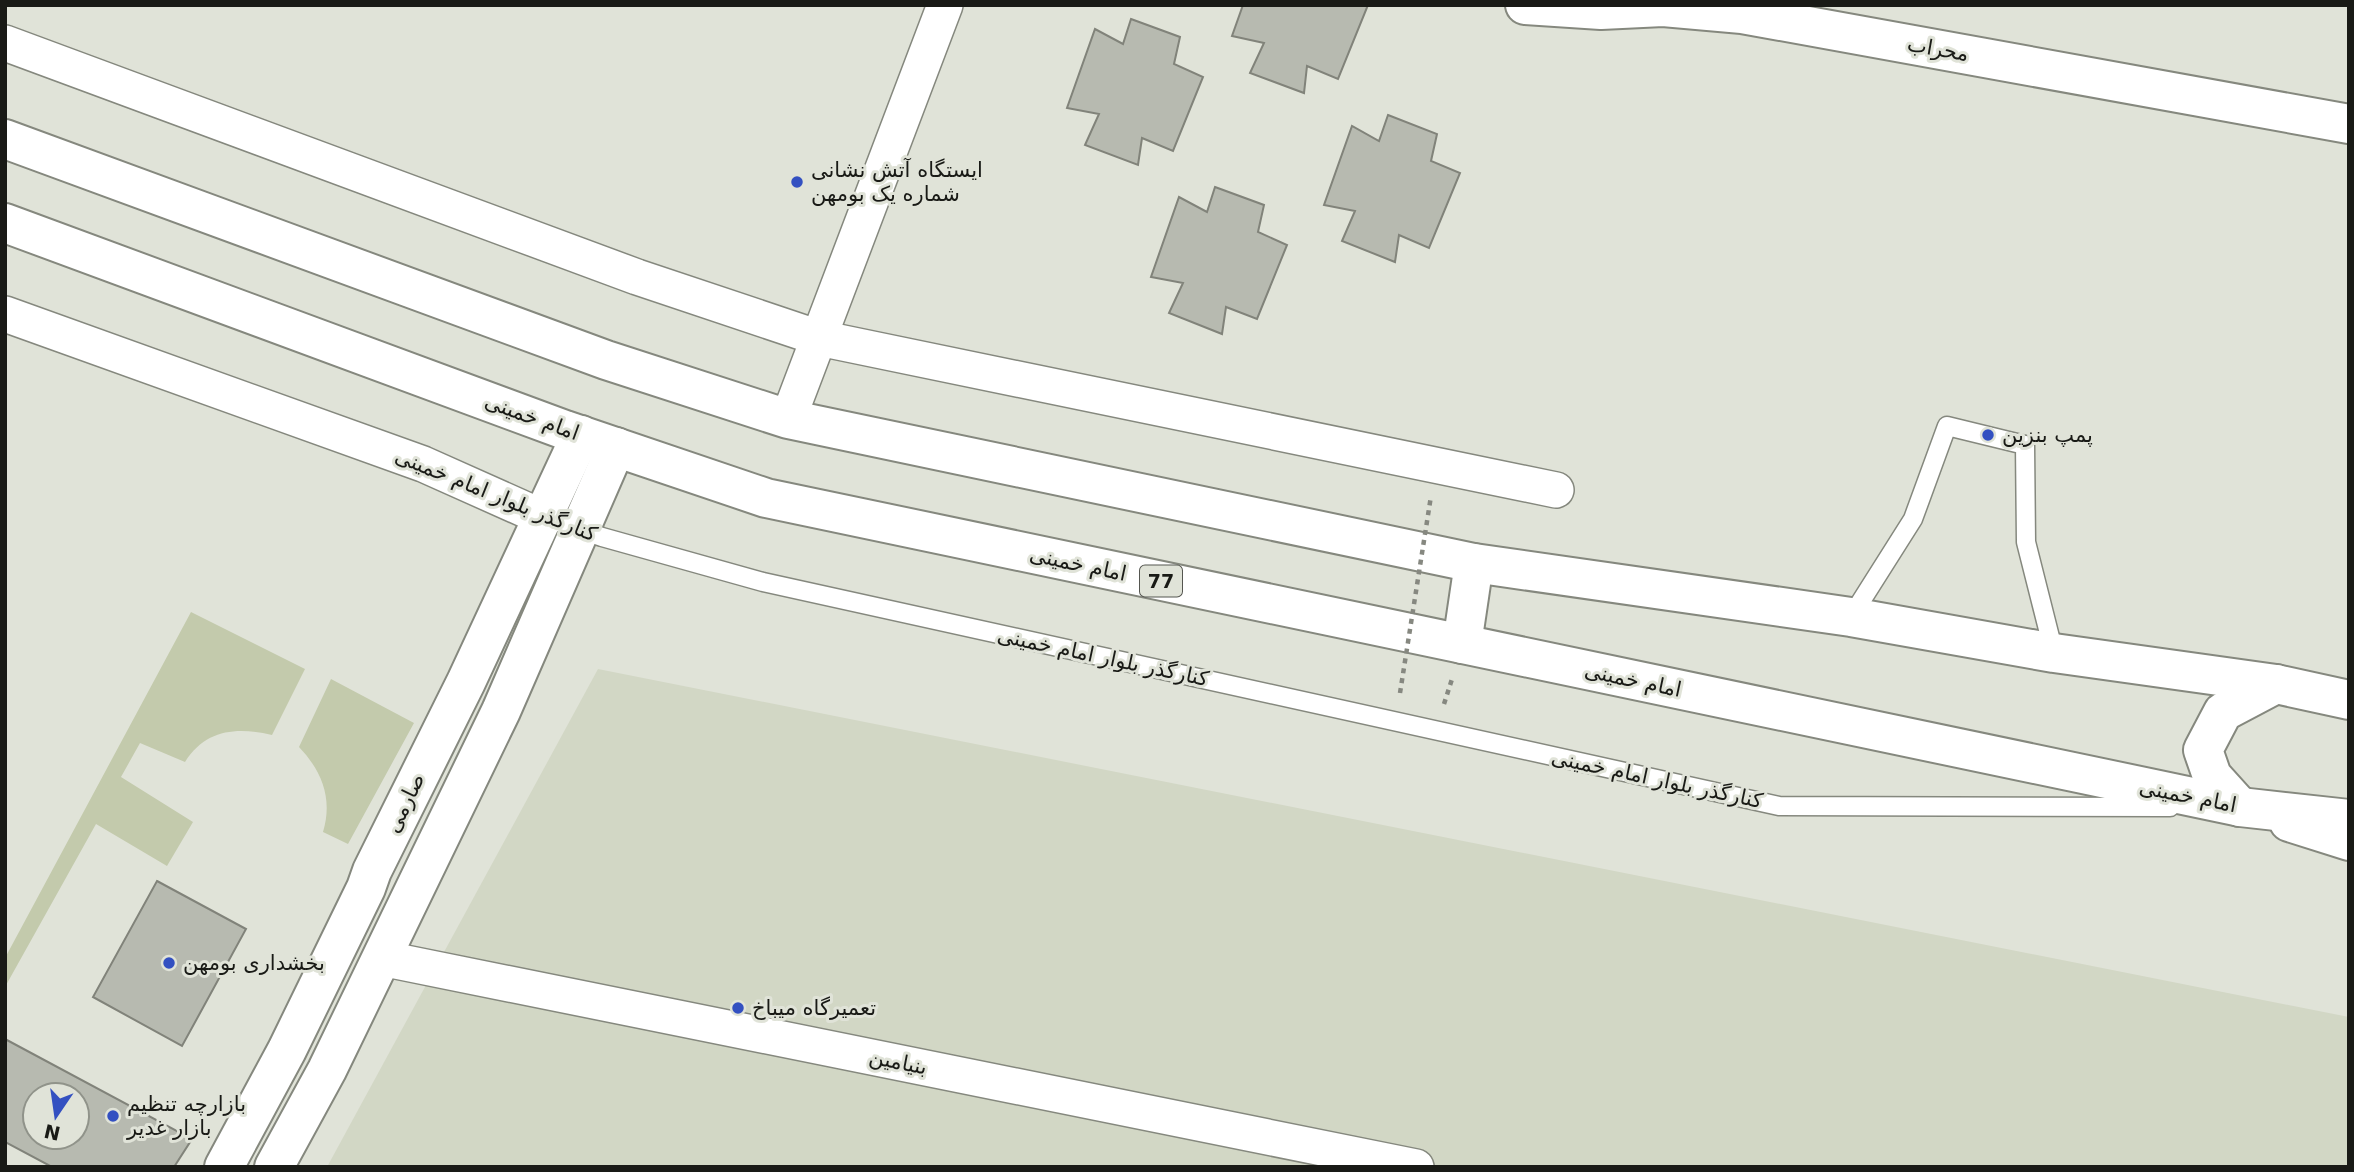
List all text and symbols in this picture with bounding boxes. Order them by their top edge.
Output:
street label: محراب [1905,32,1971,66]
place label: ایستگاه آتش نشانی شماره یک بومهن [811,157,983,206]
marker: ایستگاه آتش نشانی شماره یک بومهن [789,174,805,190]
street label: امام خمینی [482,389,582,445]
place label: پمپ بنزین [2002,423,2093,447]
marker: پمپ بنزین [1980,427,1996,443]
street label: کنارگذر بلوار امام خمینی [392,444,600,546]
street label: امام خمینی [1027,542,1129,586]
road number: 77 [1140,566,1182,596]
street label: کنارگذر بلوار امام خمینی [995,623,1211,691]
street label: امام خمینی [1582,658,1684,702]
street label: کنارگذر بلوار امام خمینی [1549,745,1765,813]
street label: صارمی [380,769,430,837]
street label: امام خمینی [2137,775,2239,817]
place label: بخشداری بومهن [183,951,325,975]
marker: بخشداری بومهن [161,955,177,971]
place label: تعمیرگاه میباخ [752,996,876,1020]
marker: تعمیرگاه میباخ [730,1000,746,1016]
street label: بنیامین [867,1045,929,1079]
north arrow [21,1081,91,1151]
place label: بازارچه تنظیم بازار غدیر [126,1092,246,1140]
marker: بازارچه تنظیم بازار غدیر [105,1108,121,1124]
text: N [42,1120,62,1145]

